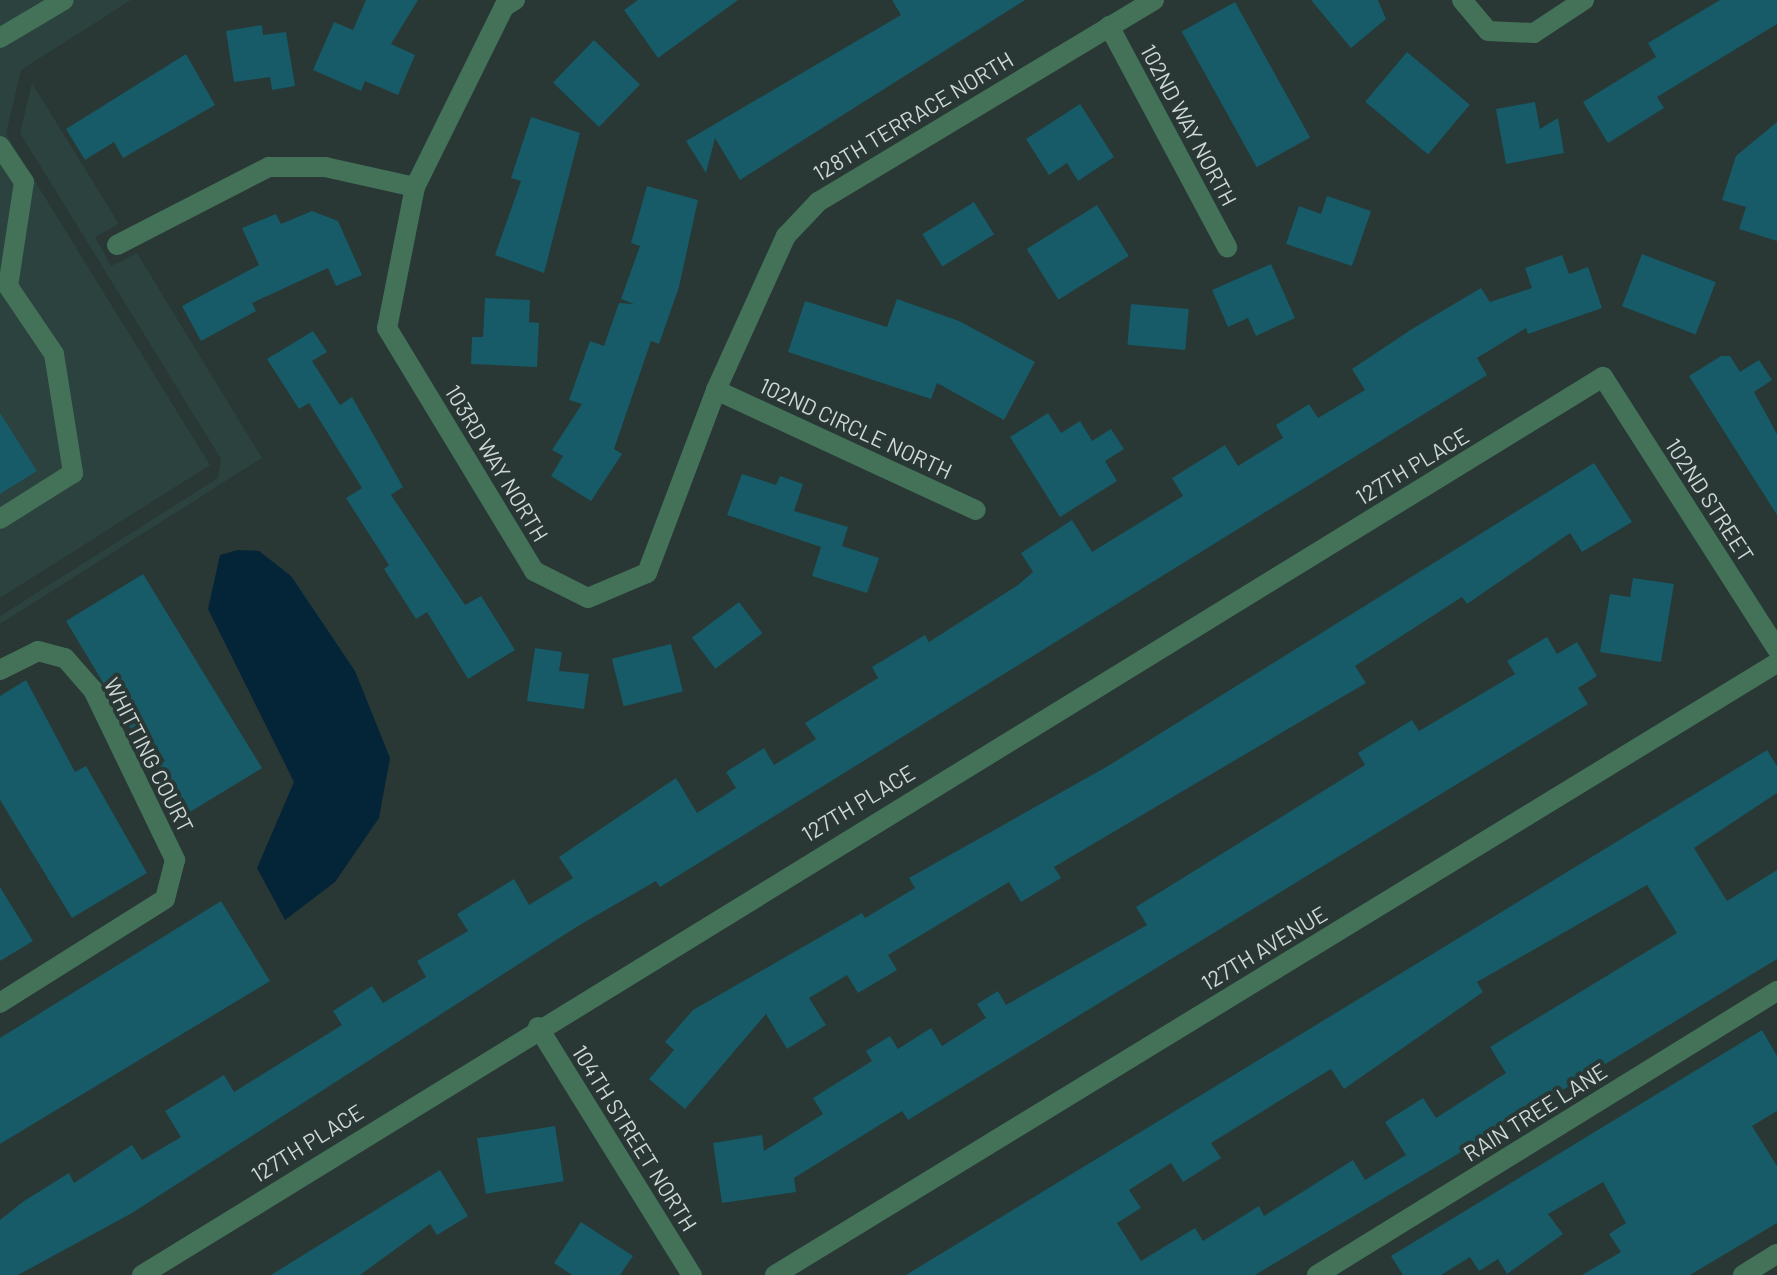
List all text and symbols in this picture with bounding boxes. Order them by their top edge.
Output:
street label: 102ND WAY NORTH [1135,40,1243,210]
street label: 128TH TERRACE NORTH [808,46,1018,186]
street label: 102ND CIRCLE NORTH [756,372,956,484]
street label: 103RD WAY NORTH [440,380,554,546]
street label: 127TH PLACE [1351,422,1473,510]
street label: 102ND STREET [1660,433,1760,567]
street label: WHITTING COURT [99,673,199,837]
street label: 127TH PLACE [797,759,919,847]
street label: 127TH AVENUE [1196,900,1332,996]
street label: 104TH STREET NORTH [567,1040,703,1236]
street label: RAIN TREE LANE [1458,1057,1612,1167]
street label: 127TH PLACE [246,1098,368,1188]

